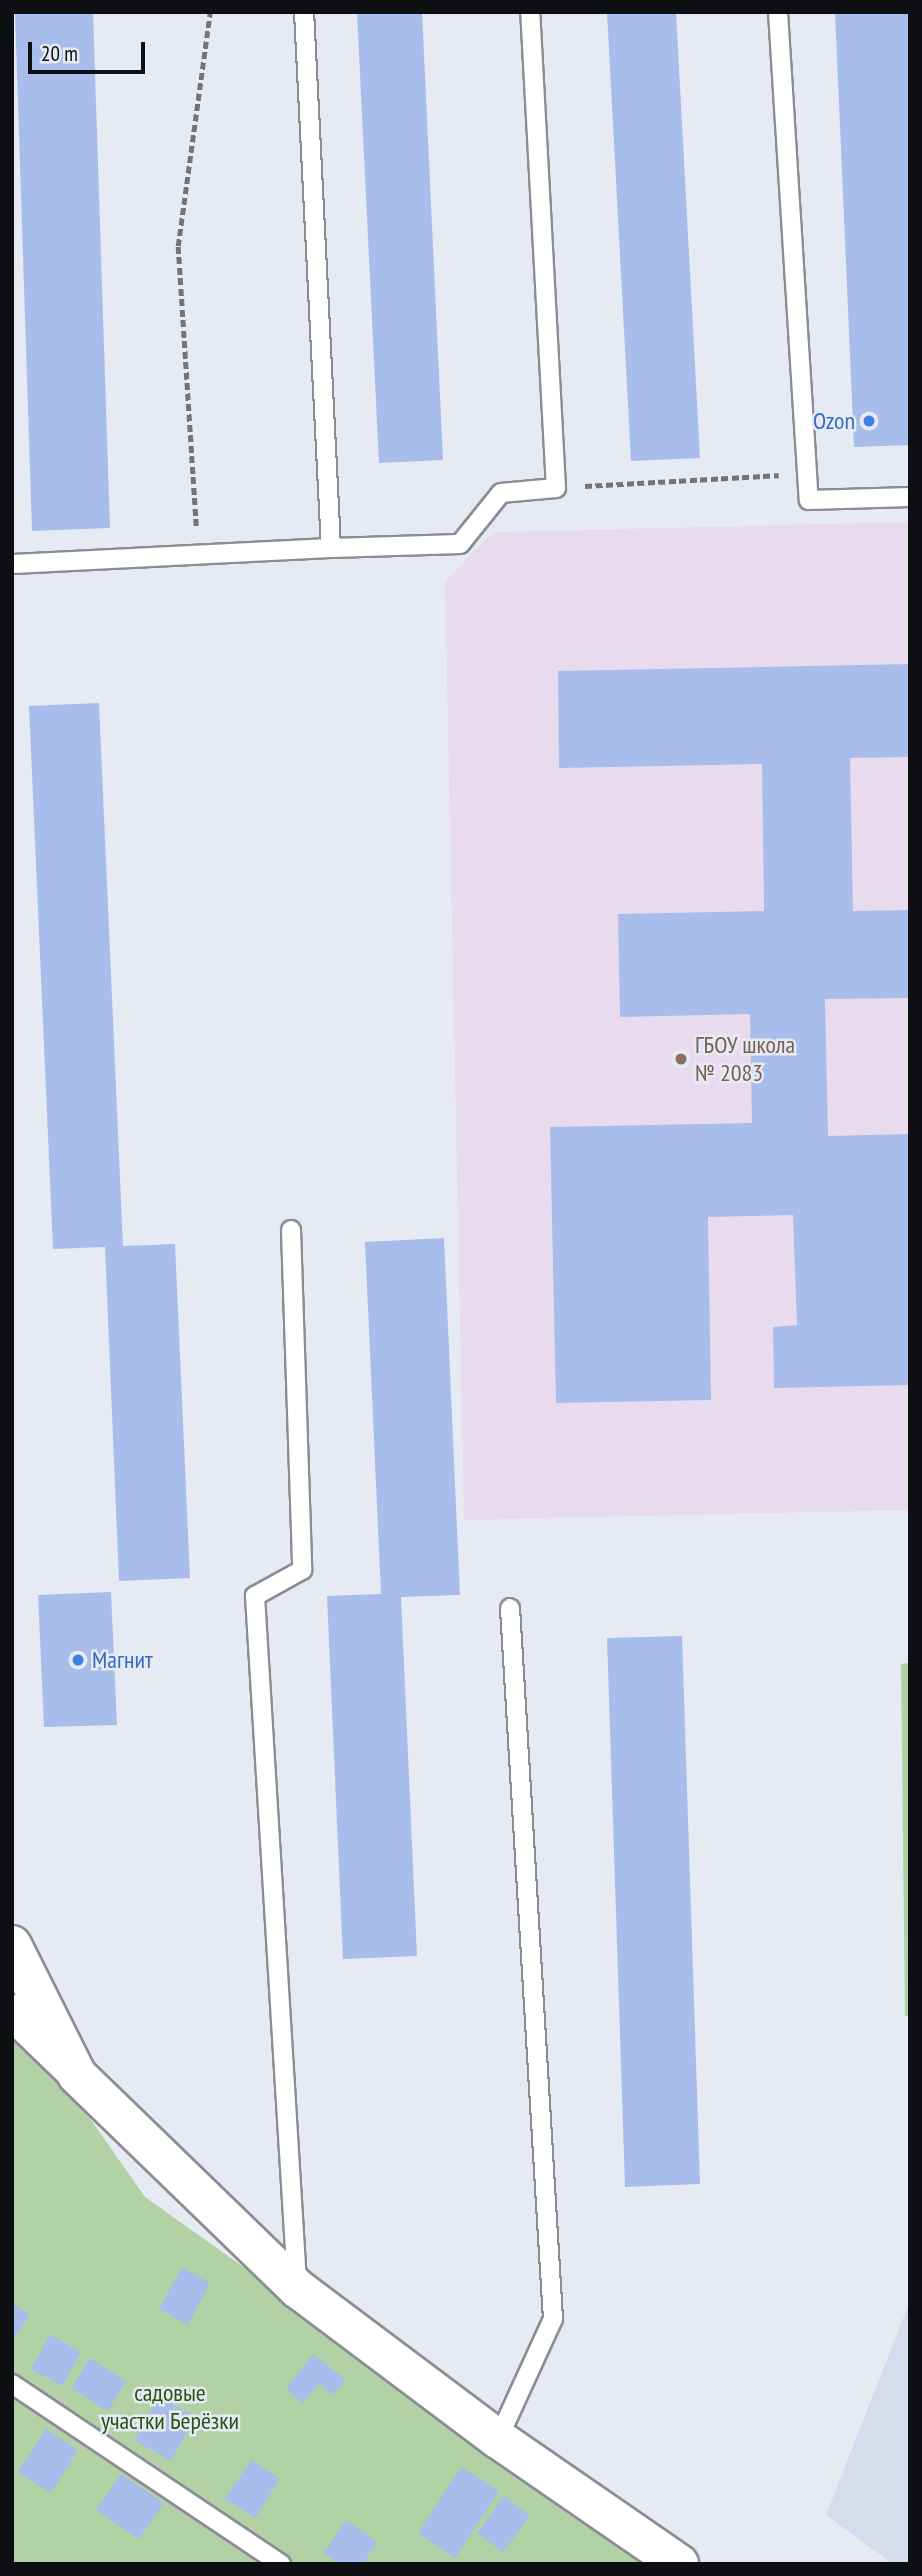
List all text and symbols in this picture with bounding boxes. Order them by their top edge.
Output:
scale bar [32,28,149,72]
text: 20 m [41,40,78,67]
place label: Ozon [813,407,855,435]
marker: Ozon [861,413,877,429]
place label: ГБОУ школа № 2083 [695,1031,796,1087]
marker: ГБОУ школа № 2083 [673,1051,689,1067]
place label: Магнит [92,1646,153,1674]
marker: Магнит [70,1652,86,1668]
park label: садовые участки Берёзки [101,2379,239,2435]

